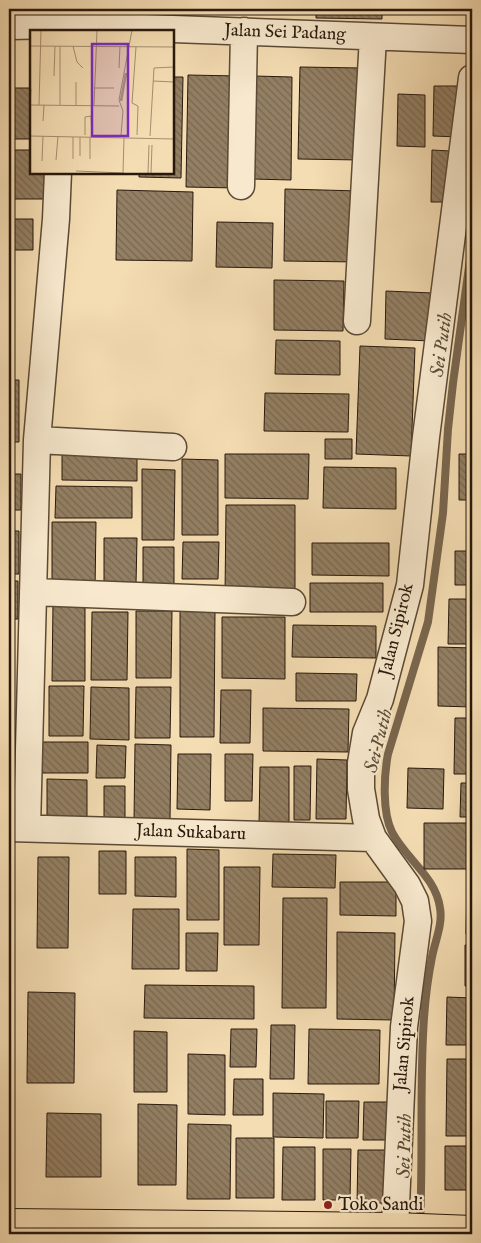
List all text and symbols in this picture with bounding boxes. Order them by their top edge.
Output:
street label: Jalan Sei Padang [222,19,347,47]
inset map [30,30,174,174]
water label: Sei Putih [426,311,458,379]
street label: Jalan Sipirok [374,581,420,681]
water label: Sei Putih [360,707,398,775]
street label: Jalan Sukabaru [134,820,246,846]
street label: Jalan Sipirok [389,995,421,1094]
water label: Sei Putih [392,1113,418,1179]
place label: Toko Sandi [338,1194,423,1217]
marker: Toko Sandi [322,1199,334,1211]

